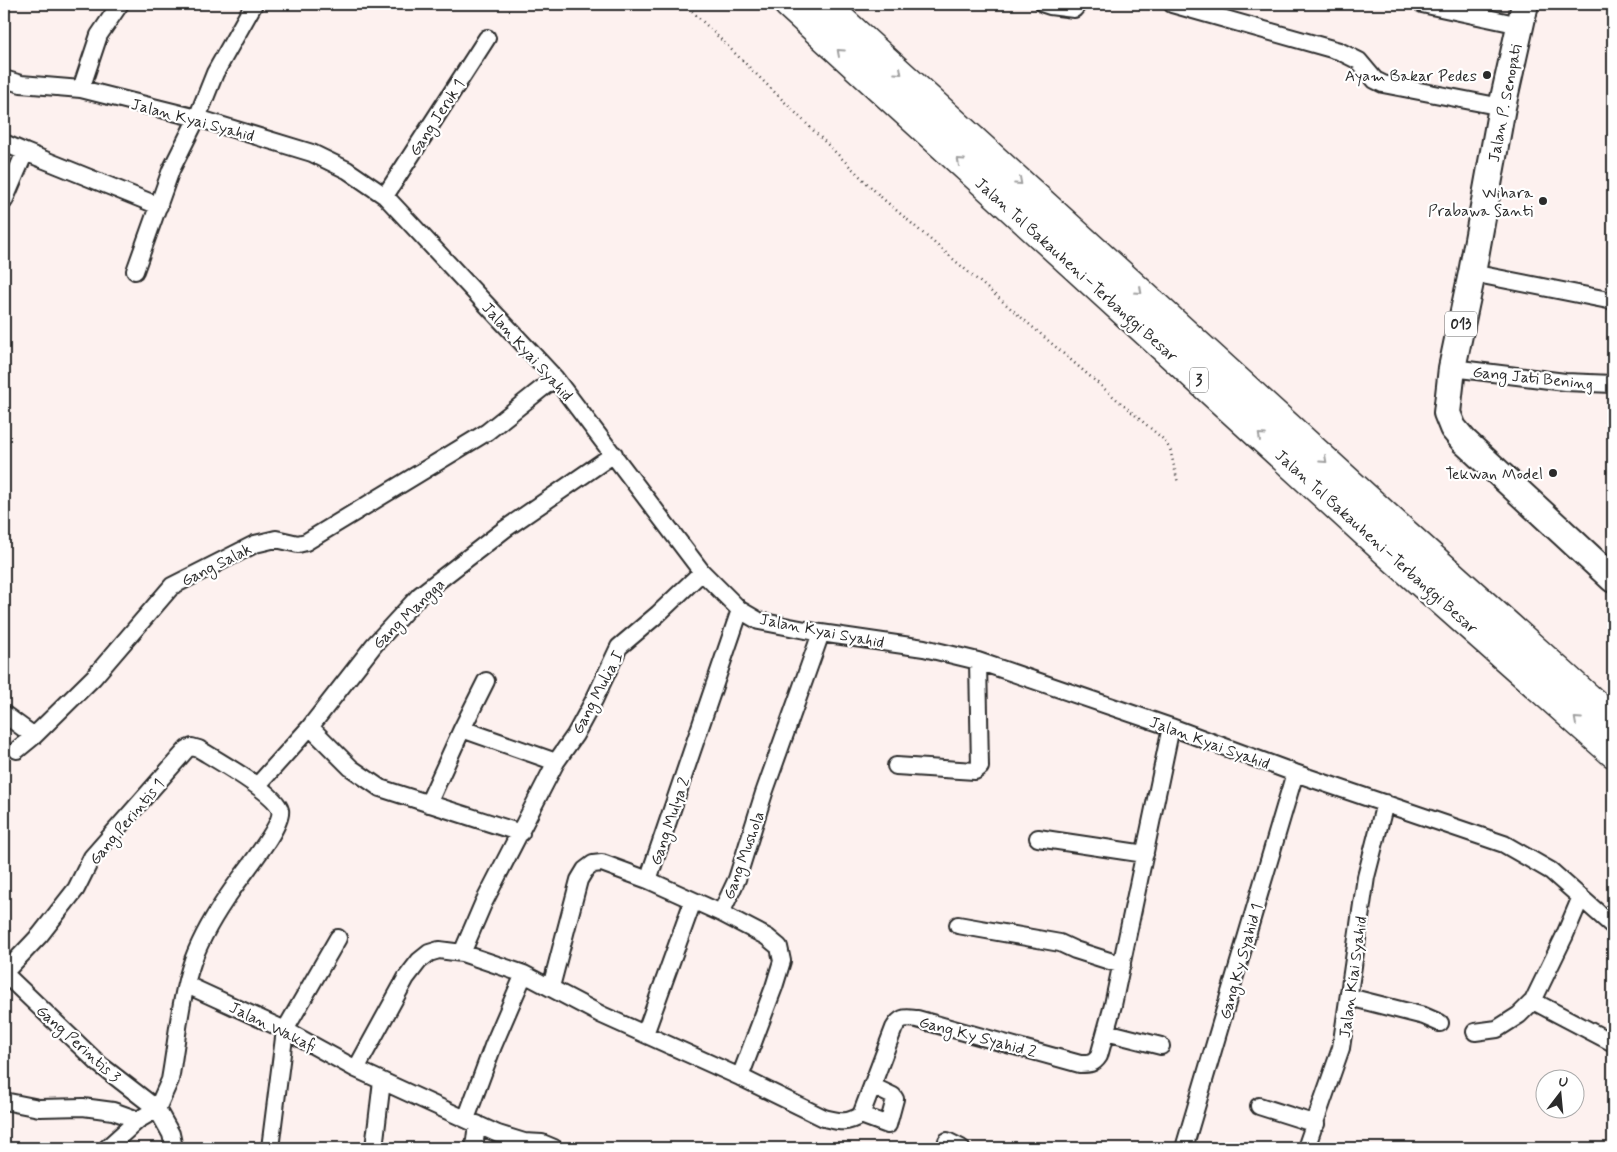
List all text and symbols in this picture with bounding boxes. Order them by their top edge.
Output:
street label: Jalan P. Senopati [1484,42,1527,164]
one-way arrow [836,49,845,58]
one-way arrow [894,66,903,75]
place label: Ayam Bakar Pedes [1345,66,1477,87]
marker: Ayam Bakar Pedes [1481,69,1493,81]
street label: Gang Jeruk 1 [405,75,471,161]
street label: Jalan Kyai Syahid [129,94,256,147]
one-way arrow [956,158,965,167]
street label: Jalan Tol Bakauheni–Terbanggi Besar [970,173,1182,368]
one-way arrow [1014,176,1023,185]
place label: Wihara Prabawa Santi [1428,183,1533,222]
marker: Wihara Prabawa Santi [1537,195,1549,207]
one-way arrow [1134,285,1143,294]
street label: Jalan Kyai Syahid [477,298,577,406]
road number: 013 [1445,312,1477,336]
street label: Gang Jati Bening [1471,362,1594,396]
road number: 3 [1190,368,1208,392]
one-way arrow [1257,433,1266,442]
street label: Jalan Tol Bakauheni–Terbanggi Besar [1270,445,1482,640]
one-way arrow [1318,454,1327,463]
place label: Tekwan Model [1445,464,1543,485]
marker: Tekwan Model [1547,467,1559,479]
street label: Gang Salak [178,539,256,593]
street label: Gang Mangga [368,574,451,655]
street label: Jalan Kyai Syahid [758,609,886,654]
street label: Gang Mulia I [568,647,630,739]
street label: Jalan Kyai Syahid [1146,712,1273,775]
one-way arrow [1573,717,1582,726]
street label: Gang Perintis 1 [85,774,170,870]
street label: Gang Mulya 2 [646,775,696,869]
street label: Gang Mushola [719,808,771,903]
street label: Gang Ky Syahid 1 [1215,901,1269,1022]
street label: Jalan Kiai Syahid [1335,915,1372,1039]
street label: Jalan Wakafi [226,997,319,1057]
street label: Gang Perintis 3 [31,1001,125,1088]
street label: Gang Ky Syahid 2 [917,1012,1039,1064]
north arrow [1534,1070,1584,1120]
text: U [1556,1073,1570,1092]

